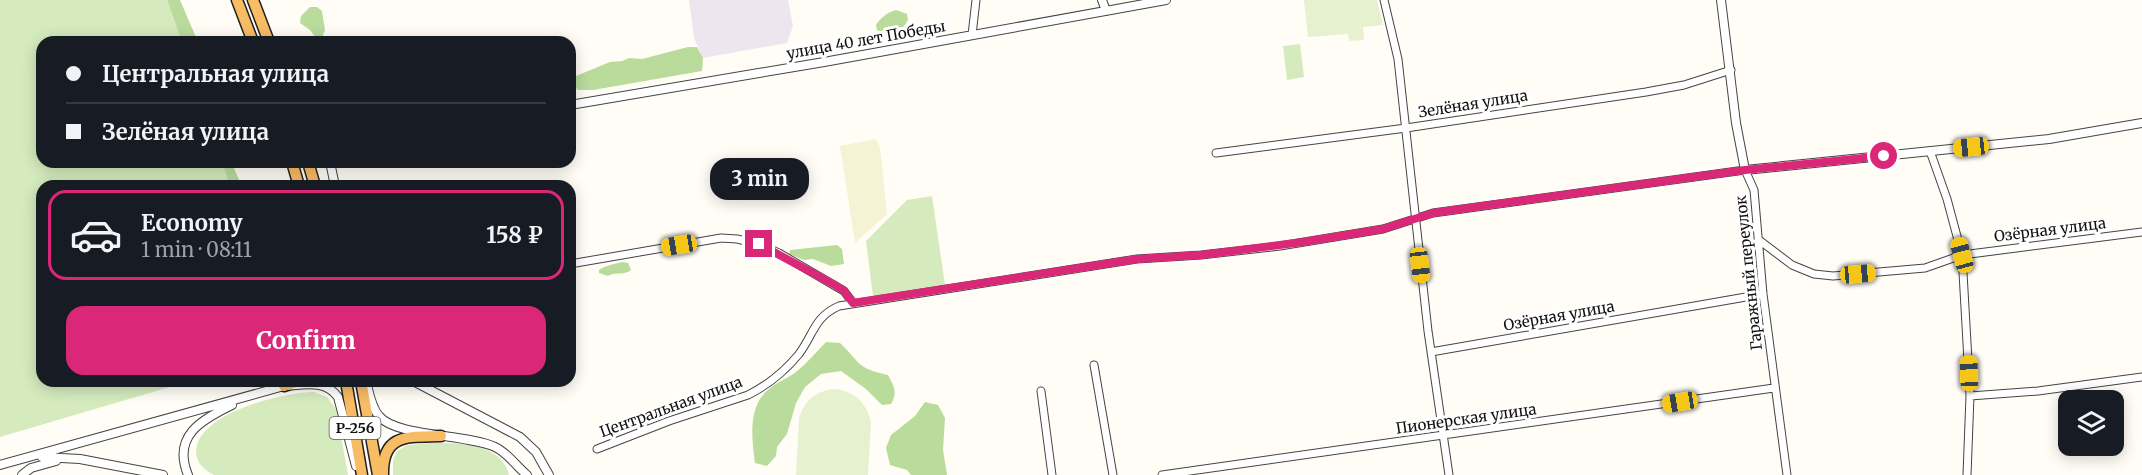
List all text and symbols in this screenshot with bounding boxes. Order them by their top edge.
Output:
street label: улица 40 лет Победы [785,16,947,63]
text: Центральная улица [102,60,329,88]
street label: Зелёная улица [1417,85,1529,122]
text: Зелёная улица [102,118,269,146]
car [1952,136,1990,158]
route start [1870,142,1897,169]
callout: 3 min [710,157,808,199]
text: 3 min [731,166,788,191]
street label: Гаражный переулок [1731,194,1766,351]
icon: car [69,208,123,262]
text: Economy [141,209,242,237]
street label: Озёрная улица [1993,213,2107,246]
text: 158 ₽ [486,221,543,249]
route end [745,230,772,257]
car [660,233,698,257]
car [1949,235,1975,275]
text: 1 min · 08:11 [141,237,252,262]
car [1409,246,1431,284]
car [1839,263,1877,285]
street label: Озёрная улица [1502,296,1616,335]
button: Confirm [66,306,546,375]
car [1959,355,1979,391]
street label: Центральная улица [597,372,745,441]
car [1661,390,1699,414]
map controls [2058,390,2124,456]
button: layers [2058,390,2124,456]
street label: Пионерская улица [1394,399,1537,438]
road number: Р-256 [330,417,380,439]

